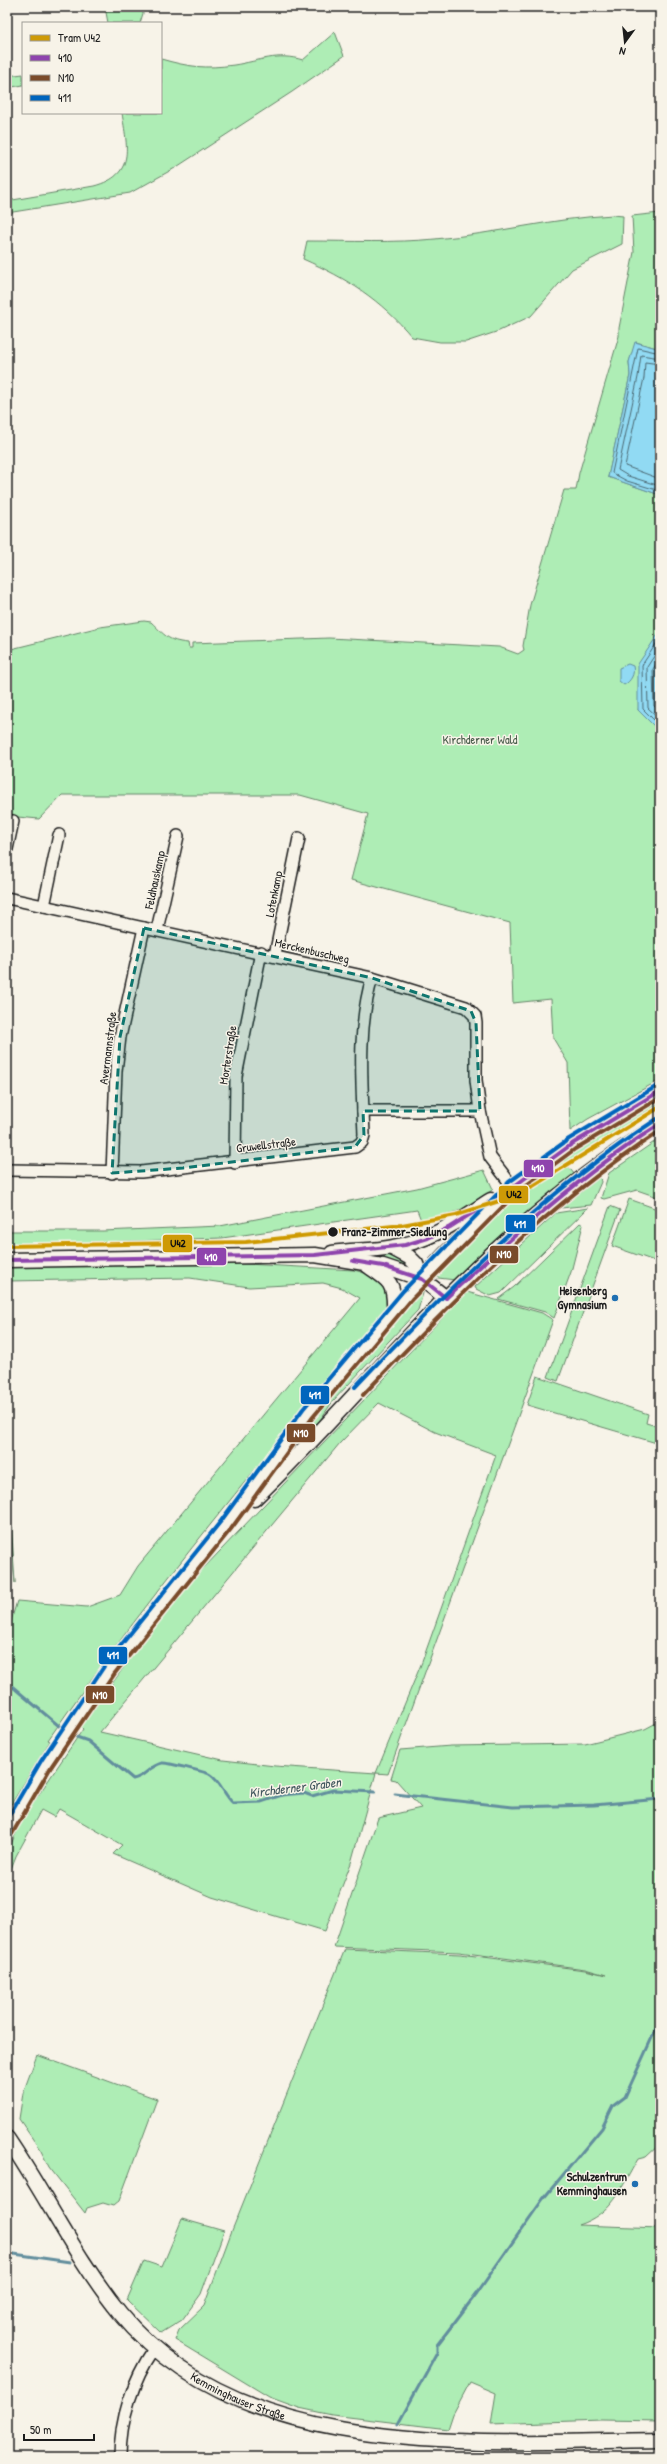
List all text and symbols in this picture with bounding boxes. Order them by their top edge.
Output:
legend [22,22,162,114]
north arrow [605,22,645,62]
text: Tram U42 [58,29,101,46]
text: N [618,44,627,59]
text: 410 [58,49,72,66]
text: N10 [58,69,74,86]
text: 411 [58,89,71,106]
park label: Kirchderner Wald [443,731,518,748]
street label: Feldhauskamp [140,849,169,912]
street label: Lotenkamp [261,869,286,918]
street label: Merckenbuschweg [273,934,351,967]
street label: Avermannstraße [95,1010,120,1085]
street label: Morterstraße [214,1024,241,1086]
street label: Gruwellstraße [235,1132,297,1157]
line badge: 410 [523,1159,554,1178]
text: 410 [531,1161,545,1175]
line badge: U42 [498,1185,529,1204]
text: U42 [506,1187,523,1201]
line badge: 411 [505,1214,536,1233]
text: 411 [514,1217,526,1231]
place label: Franz-Zimmer-Siedlung [341,1223,448,1241]
marker: Franz-Zimmer-Siedlung [326,1225,340,1239]
line badge: U42 [162,1234,193,1253]
text: U42 [170,1236,187,1250]
line badge: N10 [489,1245,519,1264]
line badge: 410 [196,1247,227,1266]
text: N10 [497,1247,511,1261]
text: 410 [204,1250,218,1264]
place label: Heisenberg Gymnasium [558,1282,608,1314]
marker: Heisenberg Gymnasium [610,1293,620,1303]
line badge: 411 [300,1385,330,1405]
text: 411 [309,1388,321,1402]
line badge: N10 [286,1423,316,1443]
text: N10 [294,1426,308,1440]
line badge: 411 [98,1646,128,1665]
text: 411 [107,1648,119,1662]
line badge: N10 [85,1685,115,1704]
text: N10 [93,1688,107,1702]
water label: Kirchderner Graben [248,1772,343,1802]
place label: Schulzentrum Kemminghausen [557,2168,628,2200]
marker: Schulzentrum Kemminghausen [630,2179,640,2189]
street label: Kemminghauser Straße [187,2368,288,2424]
scale bar [24,2416,94,2442]
text: 50 m [30,2421,51,2438]

